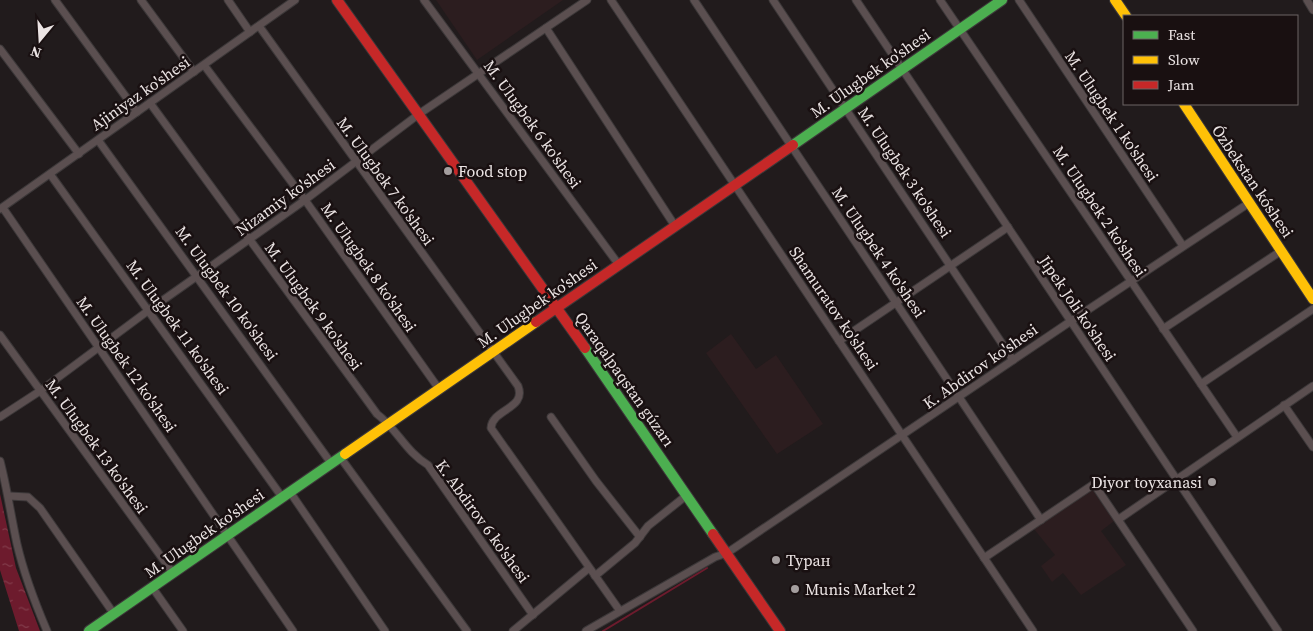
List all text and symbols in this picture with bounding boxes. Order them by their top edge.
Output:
north arrow [15,15,65,65]
legend [1123,15,1298,105]
street label: M. Ulugbek ko'shesi [806,23,934,123]
text: Fast [1168,24,1195,45]
text: N [28,41,44,63]
street label: M. Ulugbek 1 ko'shesi [1060,46,1164,186]
text: Slow [1168,49,1200,70]
street label: Ajiniyaz ko'shesi [86,51,194,135]
street label: M. Ulugbek 6 ko'shesi [479,56,587,193]
text: Jam [1167,74,1195,95]
street label: M. Ulugbek 3 ko'shesi [853,102,957,242]
street label: M. Ulugbek 7 ko'shesi [332,113,440,250]
street label: Ózbekstan kóshesi [1207,120,1299,242]
street label: M. Ulugbek 2 ko'shesi [1048,141,1152,281]
street label: Nizamiy ko'shesi [231,153,339,241]
place label: Food stop [458,160,527,182]
marker: Food stop [442,165,454,177]
street label: M. Ulugbek 4 ko'shesi [827,182,931,322]
street label: M. Ulugbek 8 ko'shesi [316,198,422,336]
street label: M. Ulugbek 10 ko'shesi [171,221,283,365]
street label: M. Ulugbek 9 ko'shesi [260,238,368,375]
street label: Shamuratov ko'shesi [784,242,884,375]
street label: Jipek Joli ko'shesi [1034,250,1122,365]
street label: M. Ulugbek ko'shesi [473,253,601,353]
street label: M. Ulugbek 11 ko'shesi [122,255,234,399]
street label: M. Ulugbek 12 ko'shesi [72,292,182,437]
street label: Qaraqalpaqstan gúzarı [570,307,680,451]
street label: K. Abdirov ko'shesi [918,318,1042,414]
street label: M. Ulugbek 13 ko'shesi [41,374,153,518]
street label: K. Abdirov 6 ko'shesi [431,455,535,587]
place label: Diyor toyxanasi [1091,471,1202,493]
marker: Diyor toyxanasi [1206,476,1218,488]
street label: M. Ulugbek ko'shesi [140,483,268,583]
place label: Туран [786,549,831,571]
marker: Туран [770,554,782,566]
place label: Munis Market 2 [805,578,916,600]
marker: Munis Market 2 [789,583,801,595]

